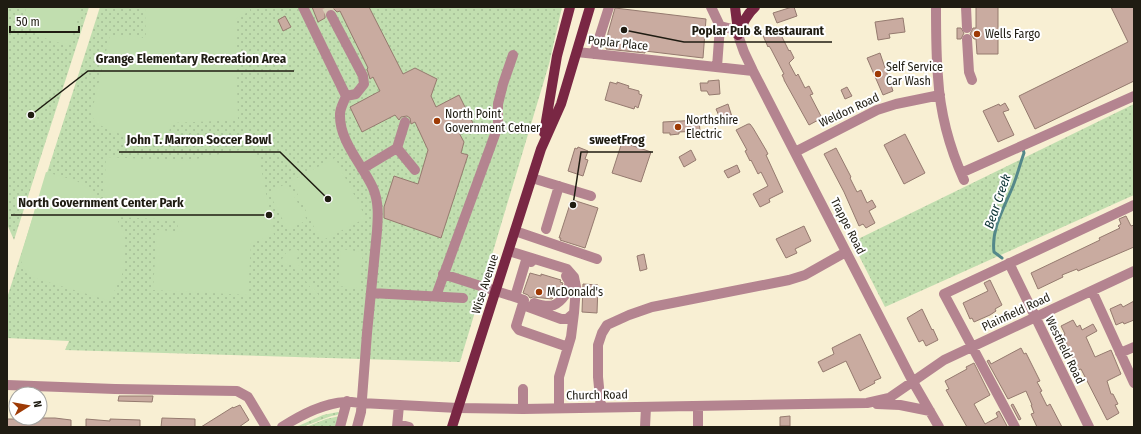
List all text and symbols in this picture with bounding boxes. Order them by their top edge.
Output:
scale bar [10,8,79,34]
text: 50 m [16,15,40,29]
callout: Poplar Pub & Restaurant [684,17,832,42]
text: Poplar Pub & Restaurant [692,23,825,38]
place label: Wells Fargo [985,27,1040,41]
marker: Wells Fargo [972,29,982,39]
street label: Poplar Place [587,33,649,53]
callout: Grange Elementary Recreation Area [88,46,294,71]
text: Grange Elementary Recreation Area [96,51,287,66]
place label: Self Service Car Wash [886,60,943,88]
marker: Self Service Car Wash [873,69,883,79]
street label: Weldon Road [817,90,881,130]
place label: North Point Government Cetner [445,107,541,135]
place label: Northshire Electric [686,113,738,141]
marker: North Point Government Cetner [432,116,442,126]
marker: Northshire Electric [673,122,683,132]
callout: John T. Marron Soccer Bowl [119,127,280,152]
callout: sweetFrog [581,127,653,152]
text: John T. Marron Soccer Bowl [126,132,272,147]
text: sweetFrog [589,132,645,147]
water label: Bear Creek [981,171,1014,230]
callout: North Government Center Park [11,190,192,215]
text: North Government Center Park [18,195,184,210]
street label: Trappe Road [828,196,868,256]
street label: Wise Avenue [469,252,501,316]
place label: McDonald's [547,285,603,299]
marker: McDonald's [534,287,544,297]
street label: Plainfield Road [980,290,1052,334]
street label: Westfield Road [1043,314,1087,386]
north arrow [8,386,48,426]
street label: Church Road [566,387,628,403]
text: N [30,400,44,409]

